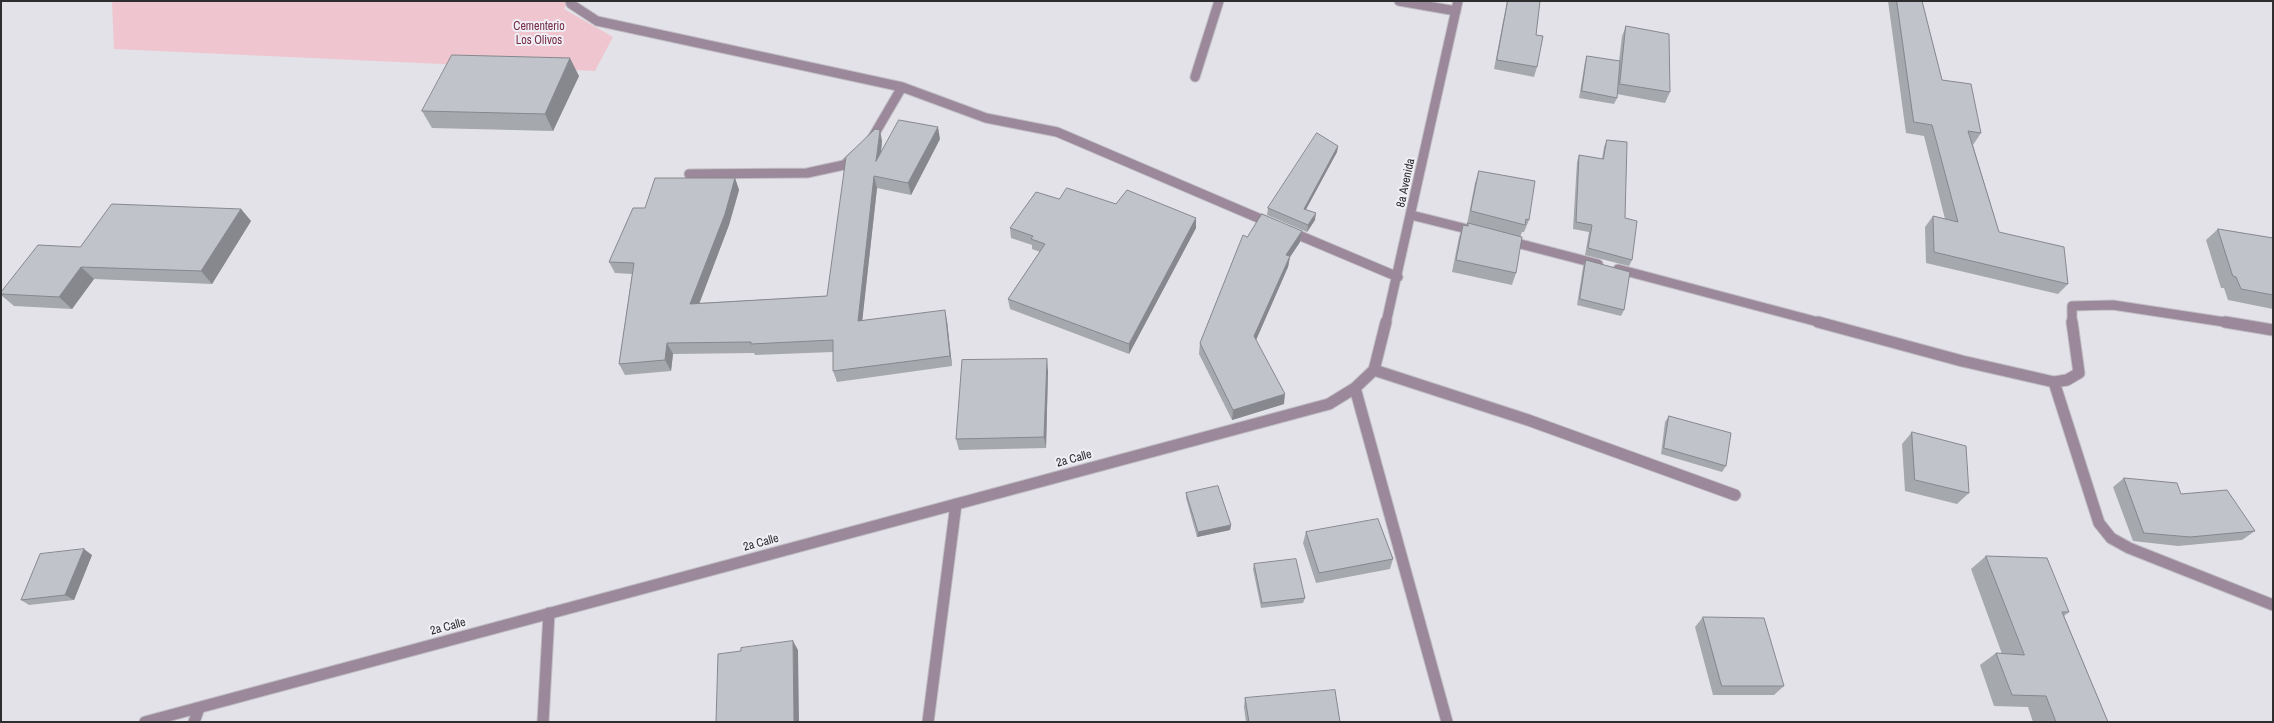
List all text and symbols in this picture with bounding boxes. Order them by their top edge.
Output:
park label: Cementerio Los Olivos [513,20,565,48]
street label: 8a Avenida [1394,157,1418,209]
street label: 2a Calle [1055,447,1093,471]
street label: 2a Calle [742,531,780,555]
street label: 2a Calle [429,615,467,639]

